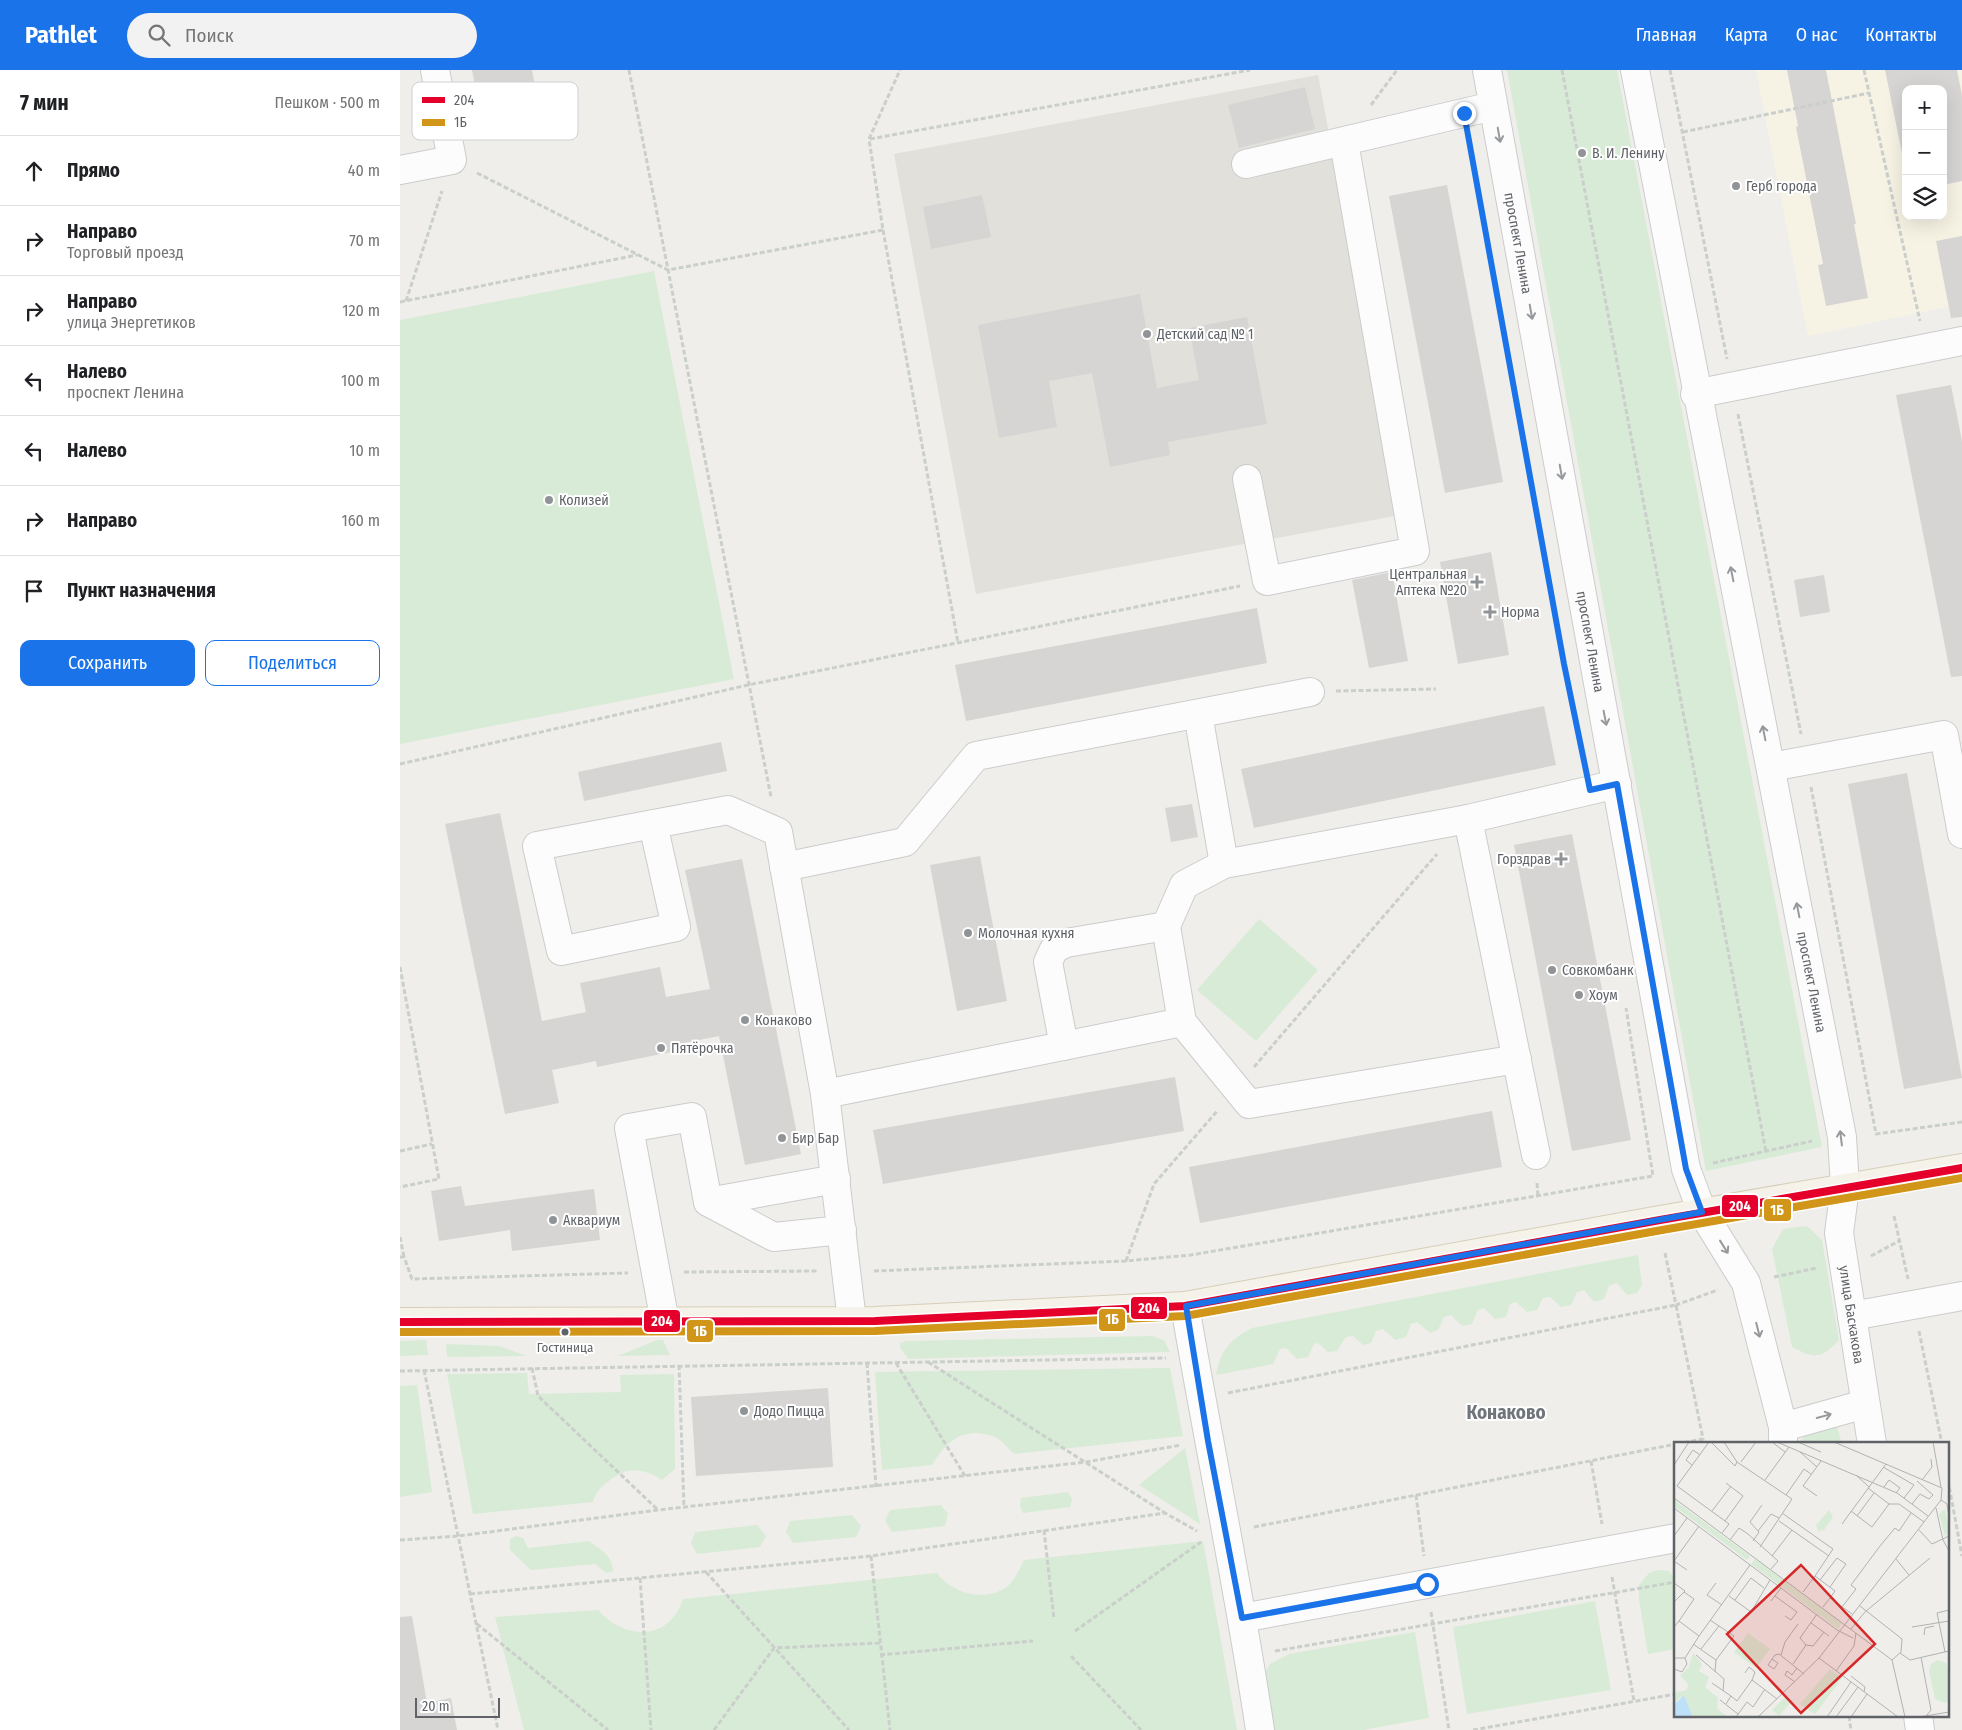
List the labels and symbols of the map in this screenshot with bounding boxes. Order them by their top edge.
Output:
legend [412,82,578,140]
text: 204 [454,92,474,109]
route end [1453,102,1476,125]
text: 1Б [454,114,467,131]
one-way arrow [1494,127,1504,143]
place label: В. И. Ленину [1592,145,1665,162]
marker: В. И. Ленину [1576,147,1588,159]
place label: Герб города [1746,178,1817,195]
marker: Герб города [1730,180,1742,192]
street label: проспект Ленина [1501,191,1536,295]
one-way arrow [1527,304,1537,320]
place label: Детский сад № 1 [1156,326,1254,343]
marker: Детский сад № 1 [1141,328,1153,340]
one-way arrow [1556,464,1566,480]
place label: Колизей [559,492,609,509]
marker: Колизей [543,494,555,506]
place label: Центральная Аптека №20 [1389,566,1467,599]
one-way arrow [1726,566,1736,582]
marker: Центральная Аптека №20 [1471,576,1483,588]
street label: проспект Ленина [1573,590,1608,694]
place label: Норма [1501,604,1540,621]
marker: Норма [1483,605,1497,619]
one-way arrow [1601,710,1610,726]
one-way arrow [1758,726,1768,742]
place label: Горздрав [1497,851,1551,868]
marker: Горздрав [1555,853,1567,865]
one-way arrow [1793,902,1802,918]
place label: Молочная кухня [978,925,1075,942]
marker: Молочная кухня [962,927,974,939]
street label: проспект Ленина [1794,930,1830,1034]
place label: Совкомбанк [1562,962,1634,979]
marker: Совкомбанк [1546,964,1558,976]
place label: Хоум [1589,987,1618,1004]
marker: Хоум [1573,989,1585,1001]
place label: Конаково [755,1012,812,1029]
marker: Конаково [739,1014,751,1026]
place label: Пятёрочка [671,1040,734,1057]
marker: Пятёрочка [655,1042,667,1054]
place label: Бир Бар [792,1130,839,1147]
one-way arrow [1836,1131,1846,1147]
marker: Бир Бар [776,1132,788,1144]
line badge: 204 [1721,1194,1759,1218]
text: 204 [1728,1198,1751,1215]
line badge: 1Б [1763,1198,1792,1222]
text: 1Б [1770,1202,1784,1219]
place label: Аквариум [563,1212,620,1229]
marker: Аквариум [547,1214,559,1226]
one-way arrow [1720,1240,1730,1254]
street label: улица Баскакова [1836,1264,1868,1365]
line badge: 204 [1130,1296,1168,1320]
text: 204 [1137,1300,1160,1317]
line badge: 1Б [1098,1308,1126,1332]
line badge: 204 [643,1309,681,1333]
text: 1Б [1105,1311,1119,1328]
text: 204 [650,1313,673,1330]
line badge: 1Б [686,1319,714,1343]
one-way arrow [1754,1321,1763,1337]
text: 1Б [693,1323,707,1340]
marker: Гостиница [560,1327,570,1337]
place label: Гостиница [537,1340,593,1355]
district label: Конаково [1466,1401,1546,1424]
place label: Додо Пицца [753,1403,824,1420]
marker: Додо Пицца [738,1405,750,1417]
one-way arrow [1815,1410,1831,1420]
inset map [1674,1442,1950,1718]
route start [1416,1573,1439,1596]
scale bar [415,1695,500,1718]

